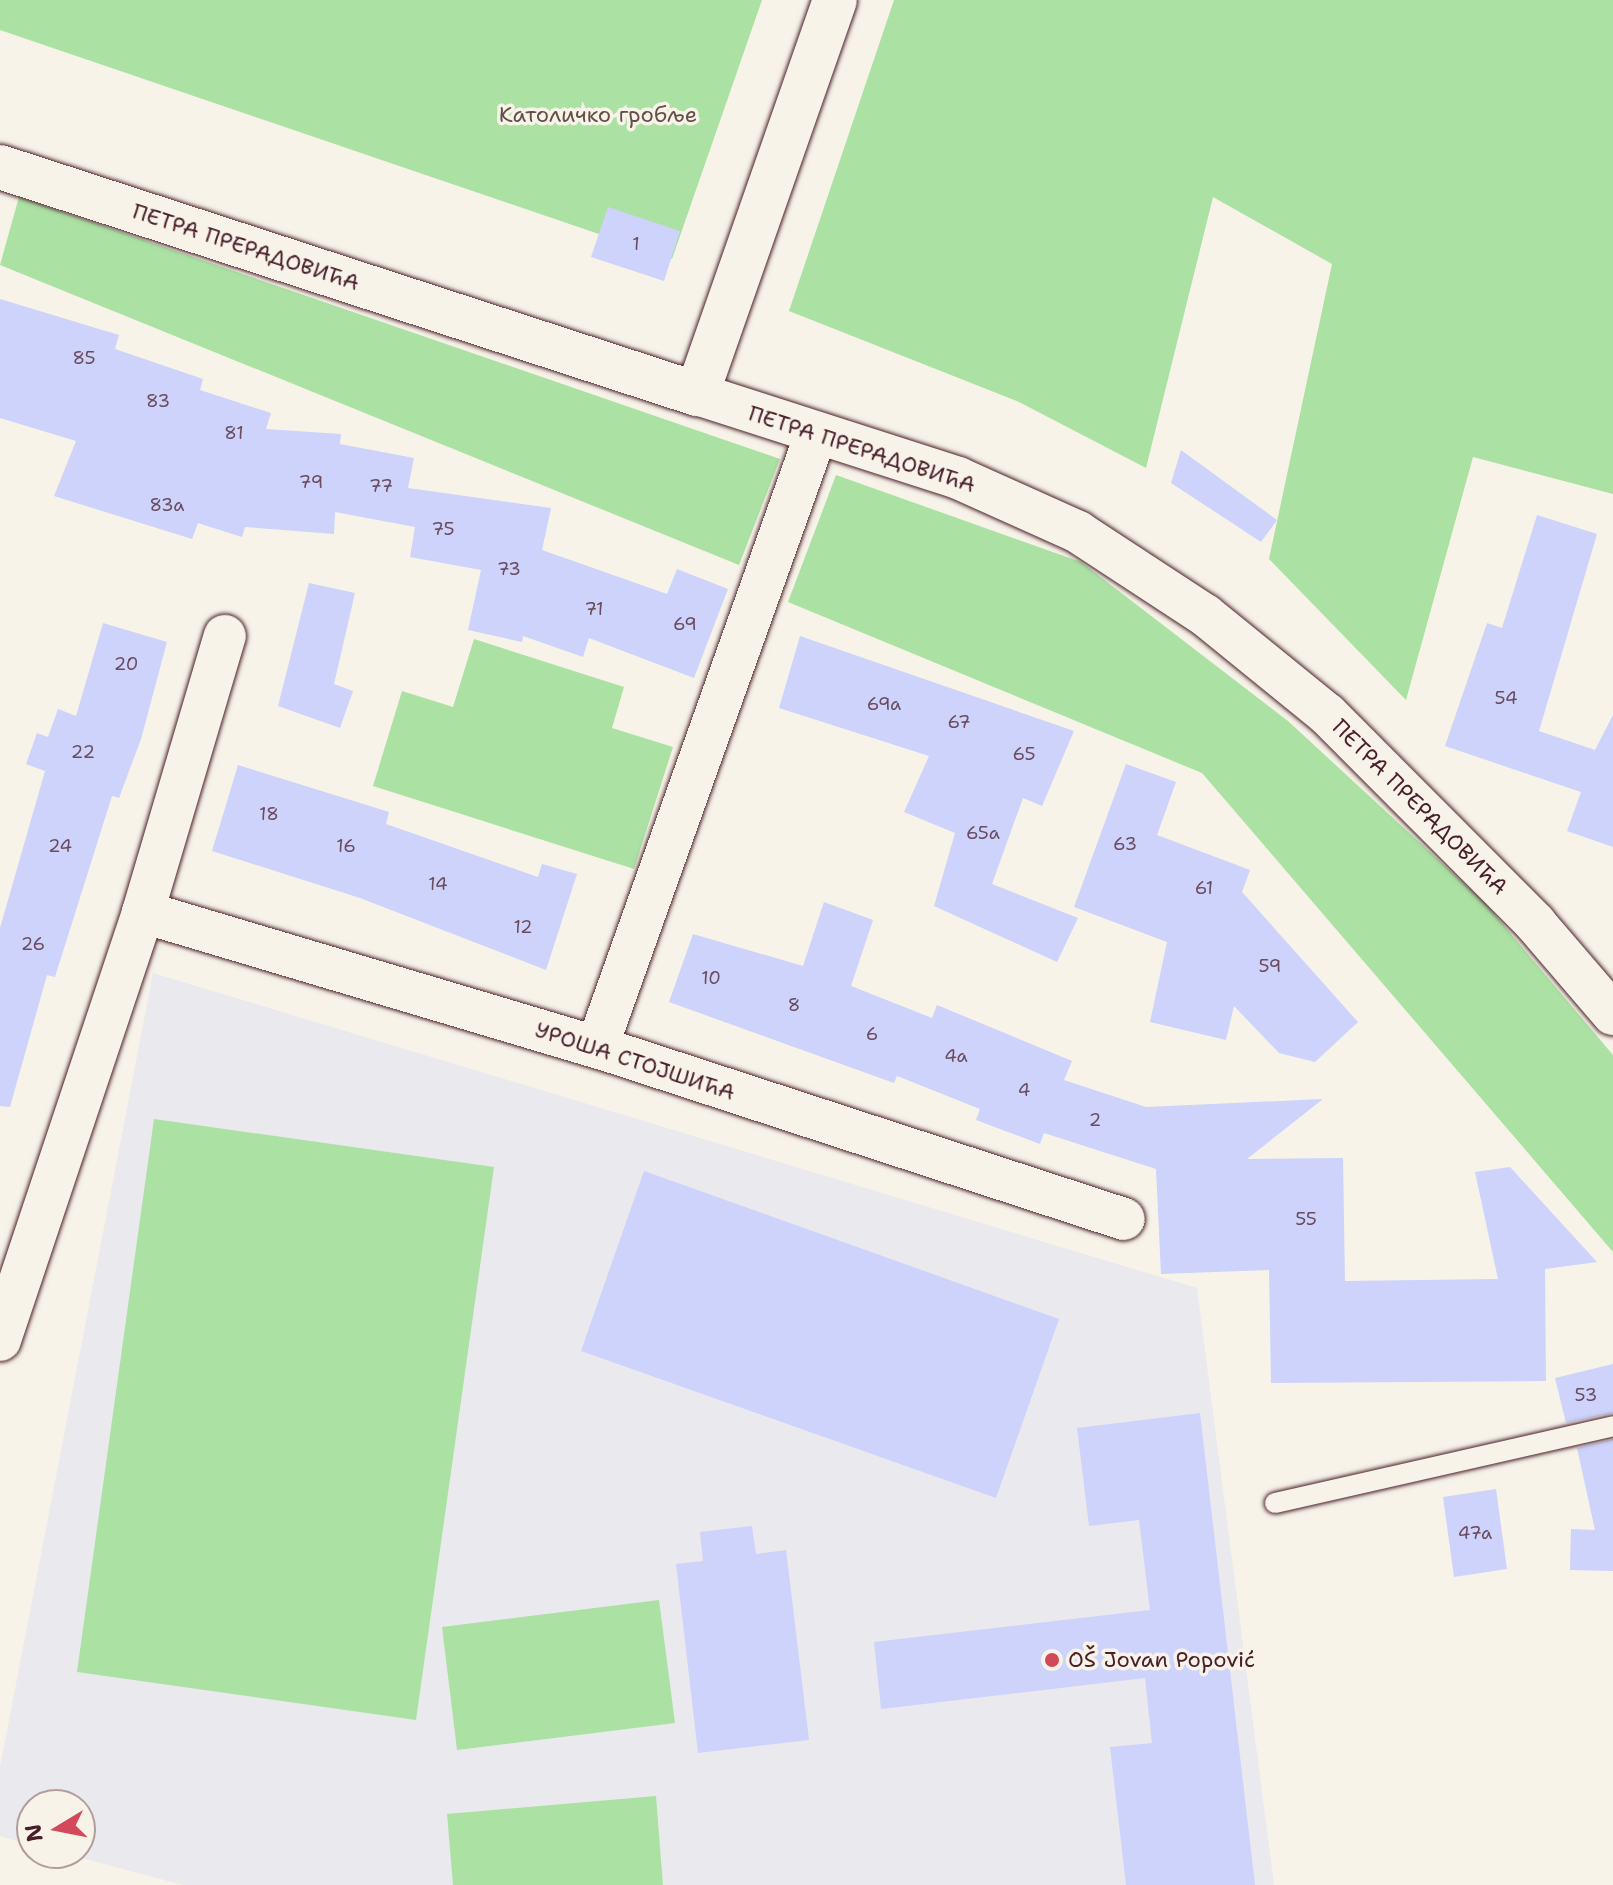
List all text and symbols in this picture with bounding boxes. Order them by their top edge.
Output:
park label: Католичко гробље [499,102,697,128]
street label: ПЕТРА ПРЕРАДОВИЋА [129,198,363,296]
house number: 1 [632,233,640,255]
house number: 85 [72,347,96,369]
house number: 83 [146,390,170,412]
street label: ПЕТРА ПРЕРАДОВИЋА [745,400,979,498]
house number: 81 [224,422,244,444]
house number: 79 [299,471,323,493]
house number: 77 [369,475,393,497]
house number: 83a [149,494,185,516]
house number: 75 [432,518,454,540]
house number: 73 [497,558,521,580]
house number: 71 [584,598,604,620]
house number: 69 [673,613,697,635]
house number: 20 [114,653,138,675]
house number: 54 [1494,687,1518,709]
house number: 69a [867,693,901,715]
house number: 67 [947,711,971,733]
street label: ПЕТРА ПРЕРАДОВИЋА [1327,714,1513,900]
house number: 22 [71,741,95,763]
house number: 65 [1013,743,1035,765]
house number: 18 [259,803,279,825]
house number: 65a [966,822,1000,844]
house number: 63 [1113,833,1137,855]
house number: 24 [48,835,72,857]
house number: 16 [336,835,356,857]
house number: 14 [428,873,448,895]
house number: 61 [1195,877,1213,899]
house number: 12 [513,916,533,938]
house number: 26 [21,933,45,955]
house number: 59 [1259,955,1281,977]
house number: 10 [701,967,721,989]
house number: 8 [788,994,800,1016]
street label: УРОША СТОЈШИЋА [532,1016,738,1106]
house number: 6 [866,1023,878,1045]
house number: 4a [944,1045,968,1067]
house number: 4 [1018,1079,1030,1101]
house number: 2 [1089,1109,1101,1131]
house number: 55 [1295,1208,1317,1230]
house number: 53 [1575,1384,1597,1406]
house number: 47a [1458,1522,1492,1544]
place label: OŠ Jovan Popović [1068,1647,1255,1673]
marker: OŠ Jovan Popović [1043,1651,1061,1669]
north arrow [16,1789,96,1869]
text: N [18,1822,50,1844]

